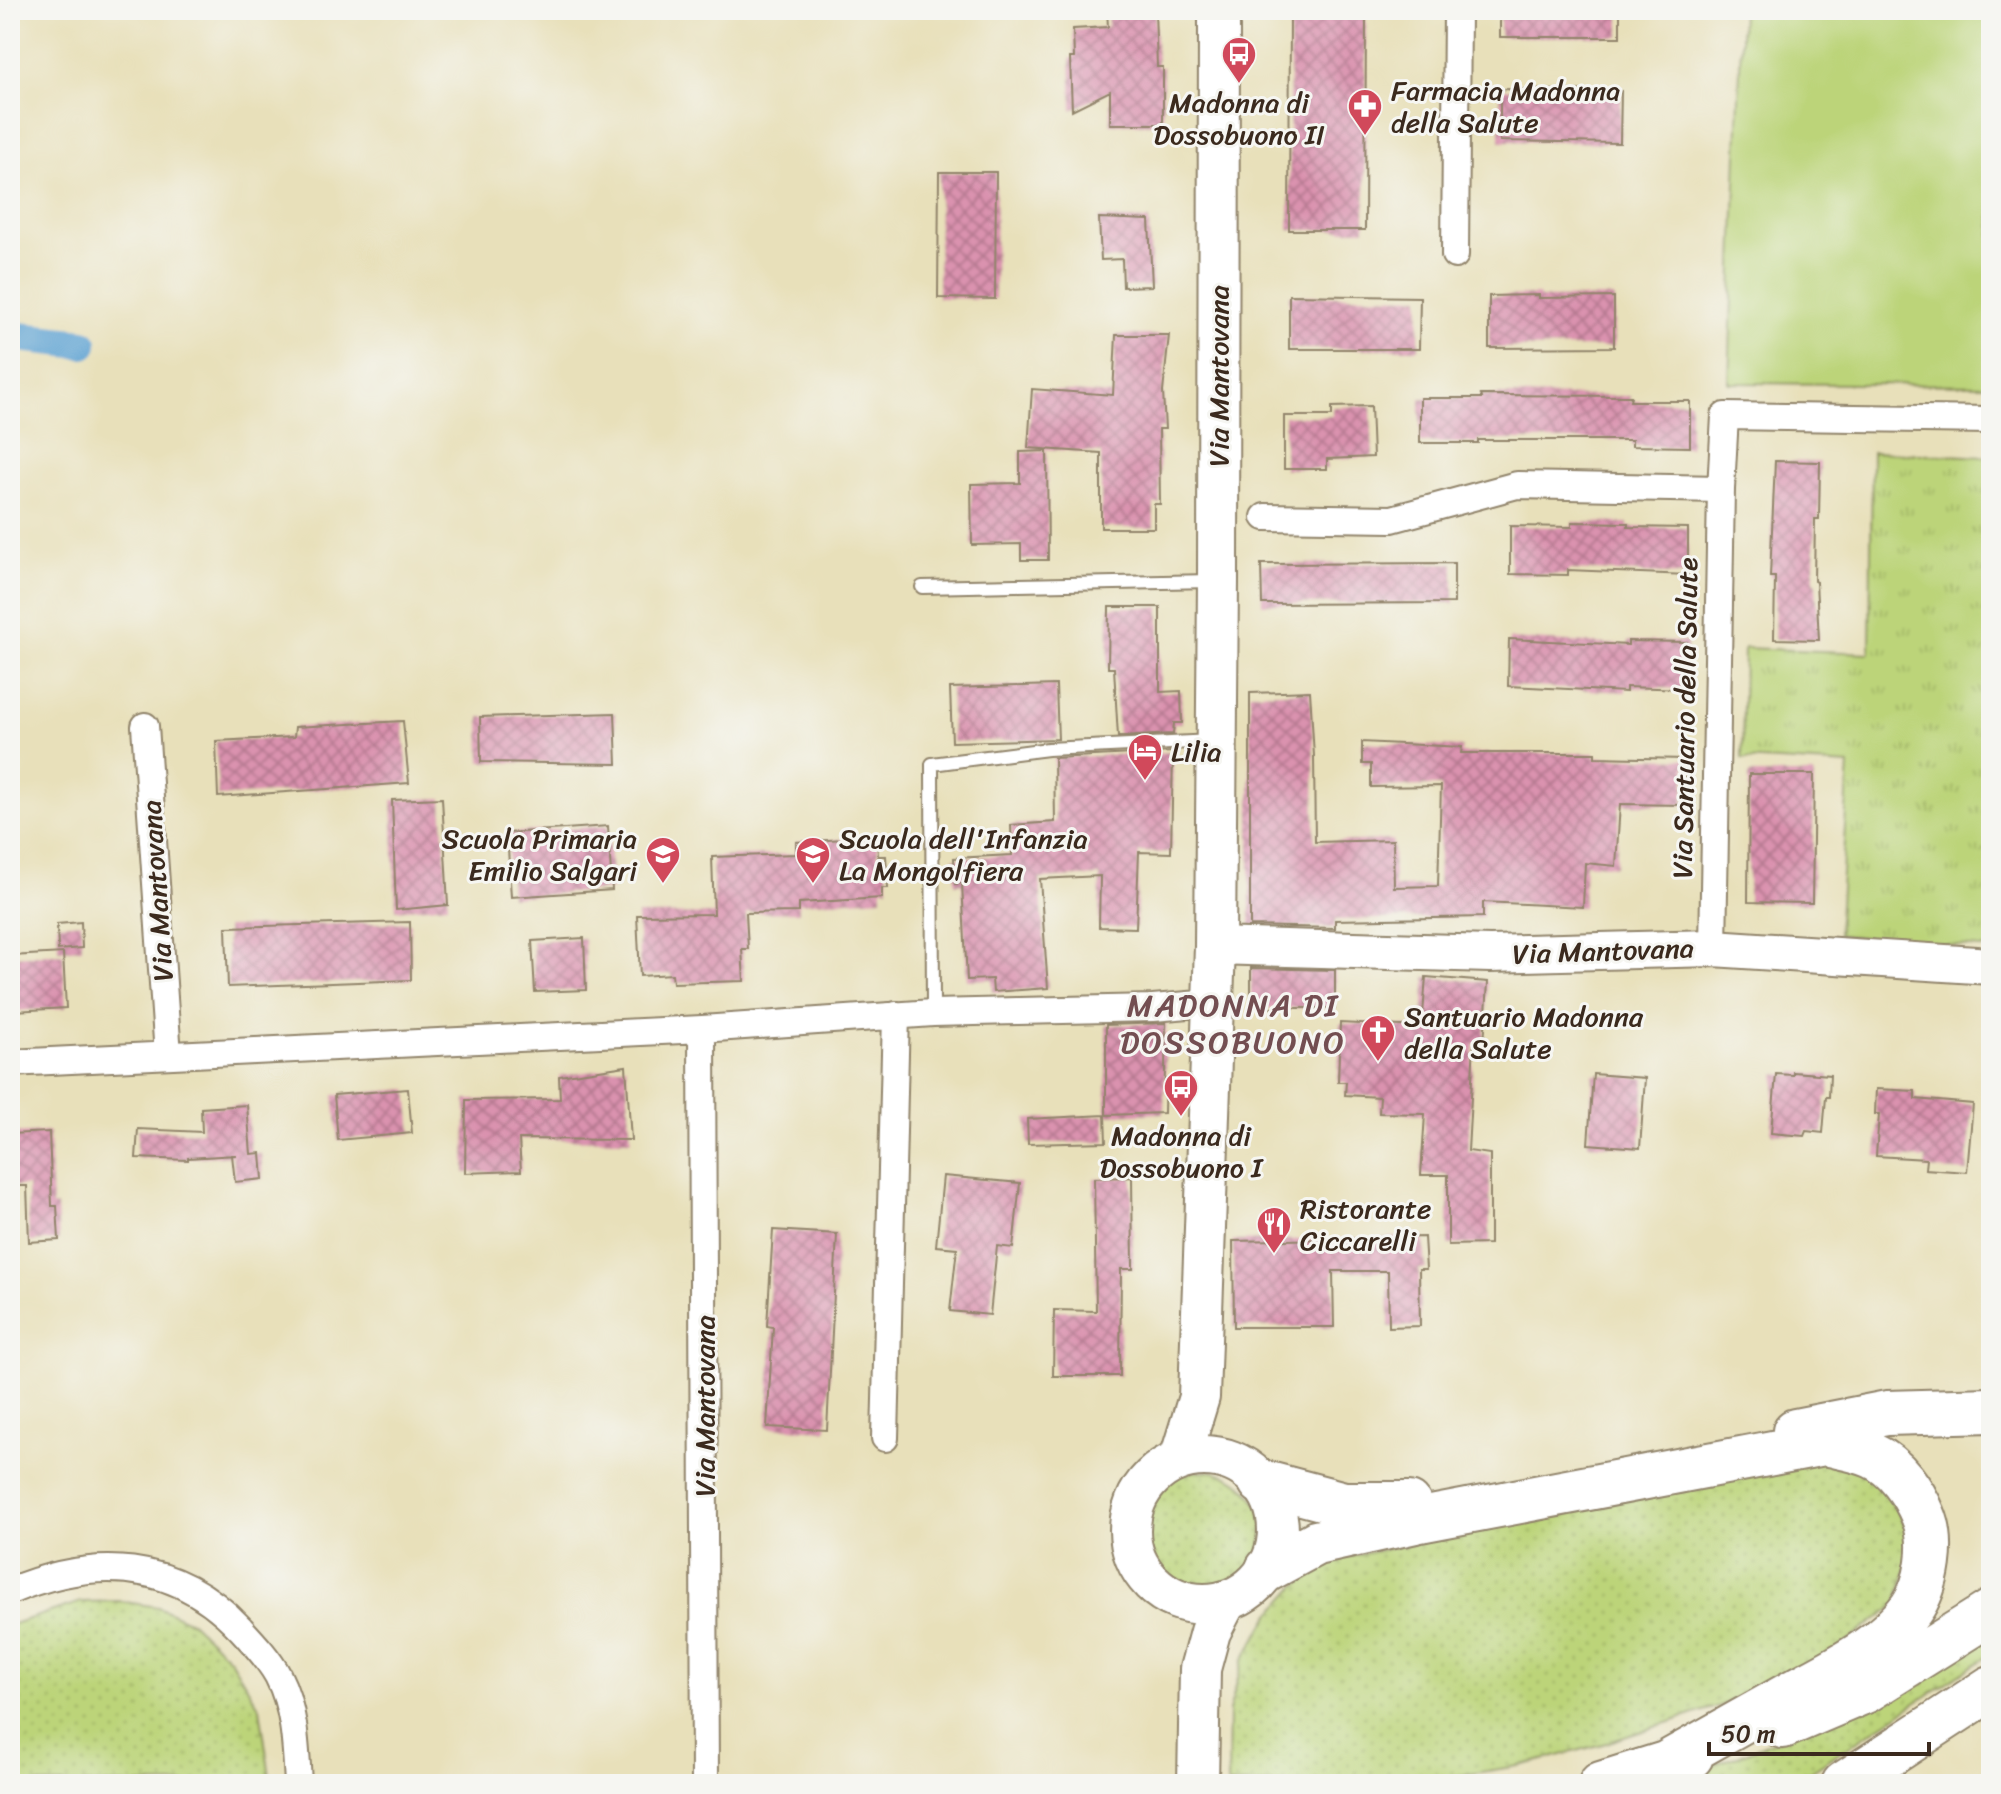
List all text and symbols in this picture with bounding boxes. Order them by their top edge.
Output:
bus stop icon: Madonna di Dossobuono II [1220,35,1258,85]
place label: Farmacia Madonna della Salute [1391,66,1620,147]
place label: Madonna di Dossobuono II [1153,78,1325,159]
pharmacy icon: Farmacia Madonna della Salute [1346,87,1384,137]
street label: Via Mantovana [1194,285,1243,467]
street label: Via Santuario della Salute [1658,557,1712,879]
place label: Lilia [1171,727,1221,776]
hotel icon: Lilia [1126,732,1164,782]
street label: Via Mantovana [126,799,188,983]
place label: Scuola Primaria Emilio Salgari [442,814,638,895]
place label: Scuola dell'Infanzia La Mongolfiera [839,814,1088,895]
school or university icon: Scuola Primaria Emilio Salgari [644,835,682,885]
school or university icon: Scuola dell'Infanzia La Mongolfiera [794,835,832,885]
street label: Via Mantovana [1511,923,1695,979]
district label: MADONNA DI DOSSOBUONO [1120,977,1346,1071]
place label: Santuario Madonna della Salute [1404,992,1644,1073]
church icon: Santuario Madonna della Salute [1359,1013,1397,1063]
bus stop icon: Madonna di Dossobuono I [1162,1068,1200,1118]
place label: Madonna di Dossobuono I [1100,1111,1264,1192]
place label: Ristorante Ciccarelli [1300,1184,1431,1265]
restaurant icon: Ristorante Ciccarelli [1255,1205,1293,1255]
street label: Via Mantovana [680,1315,729,1497]
scale bar [1709,1706,1929,1756]
text: 50 m [1721,1713,1776,1755]

